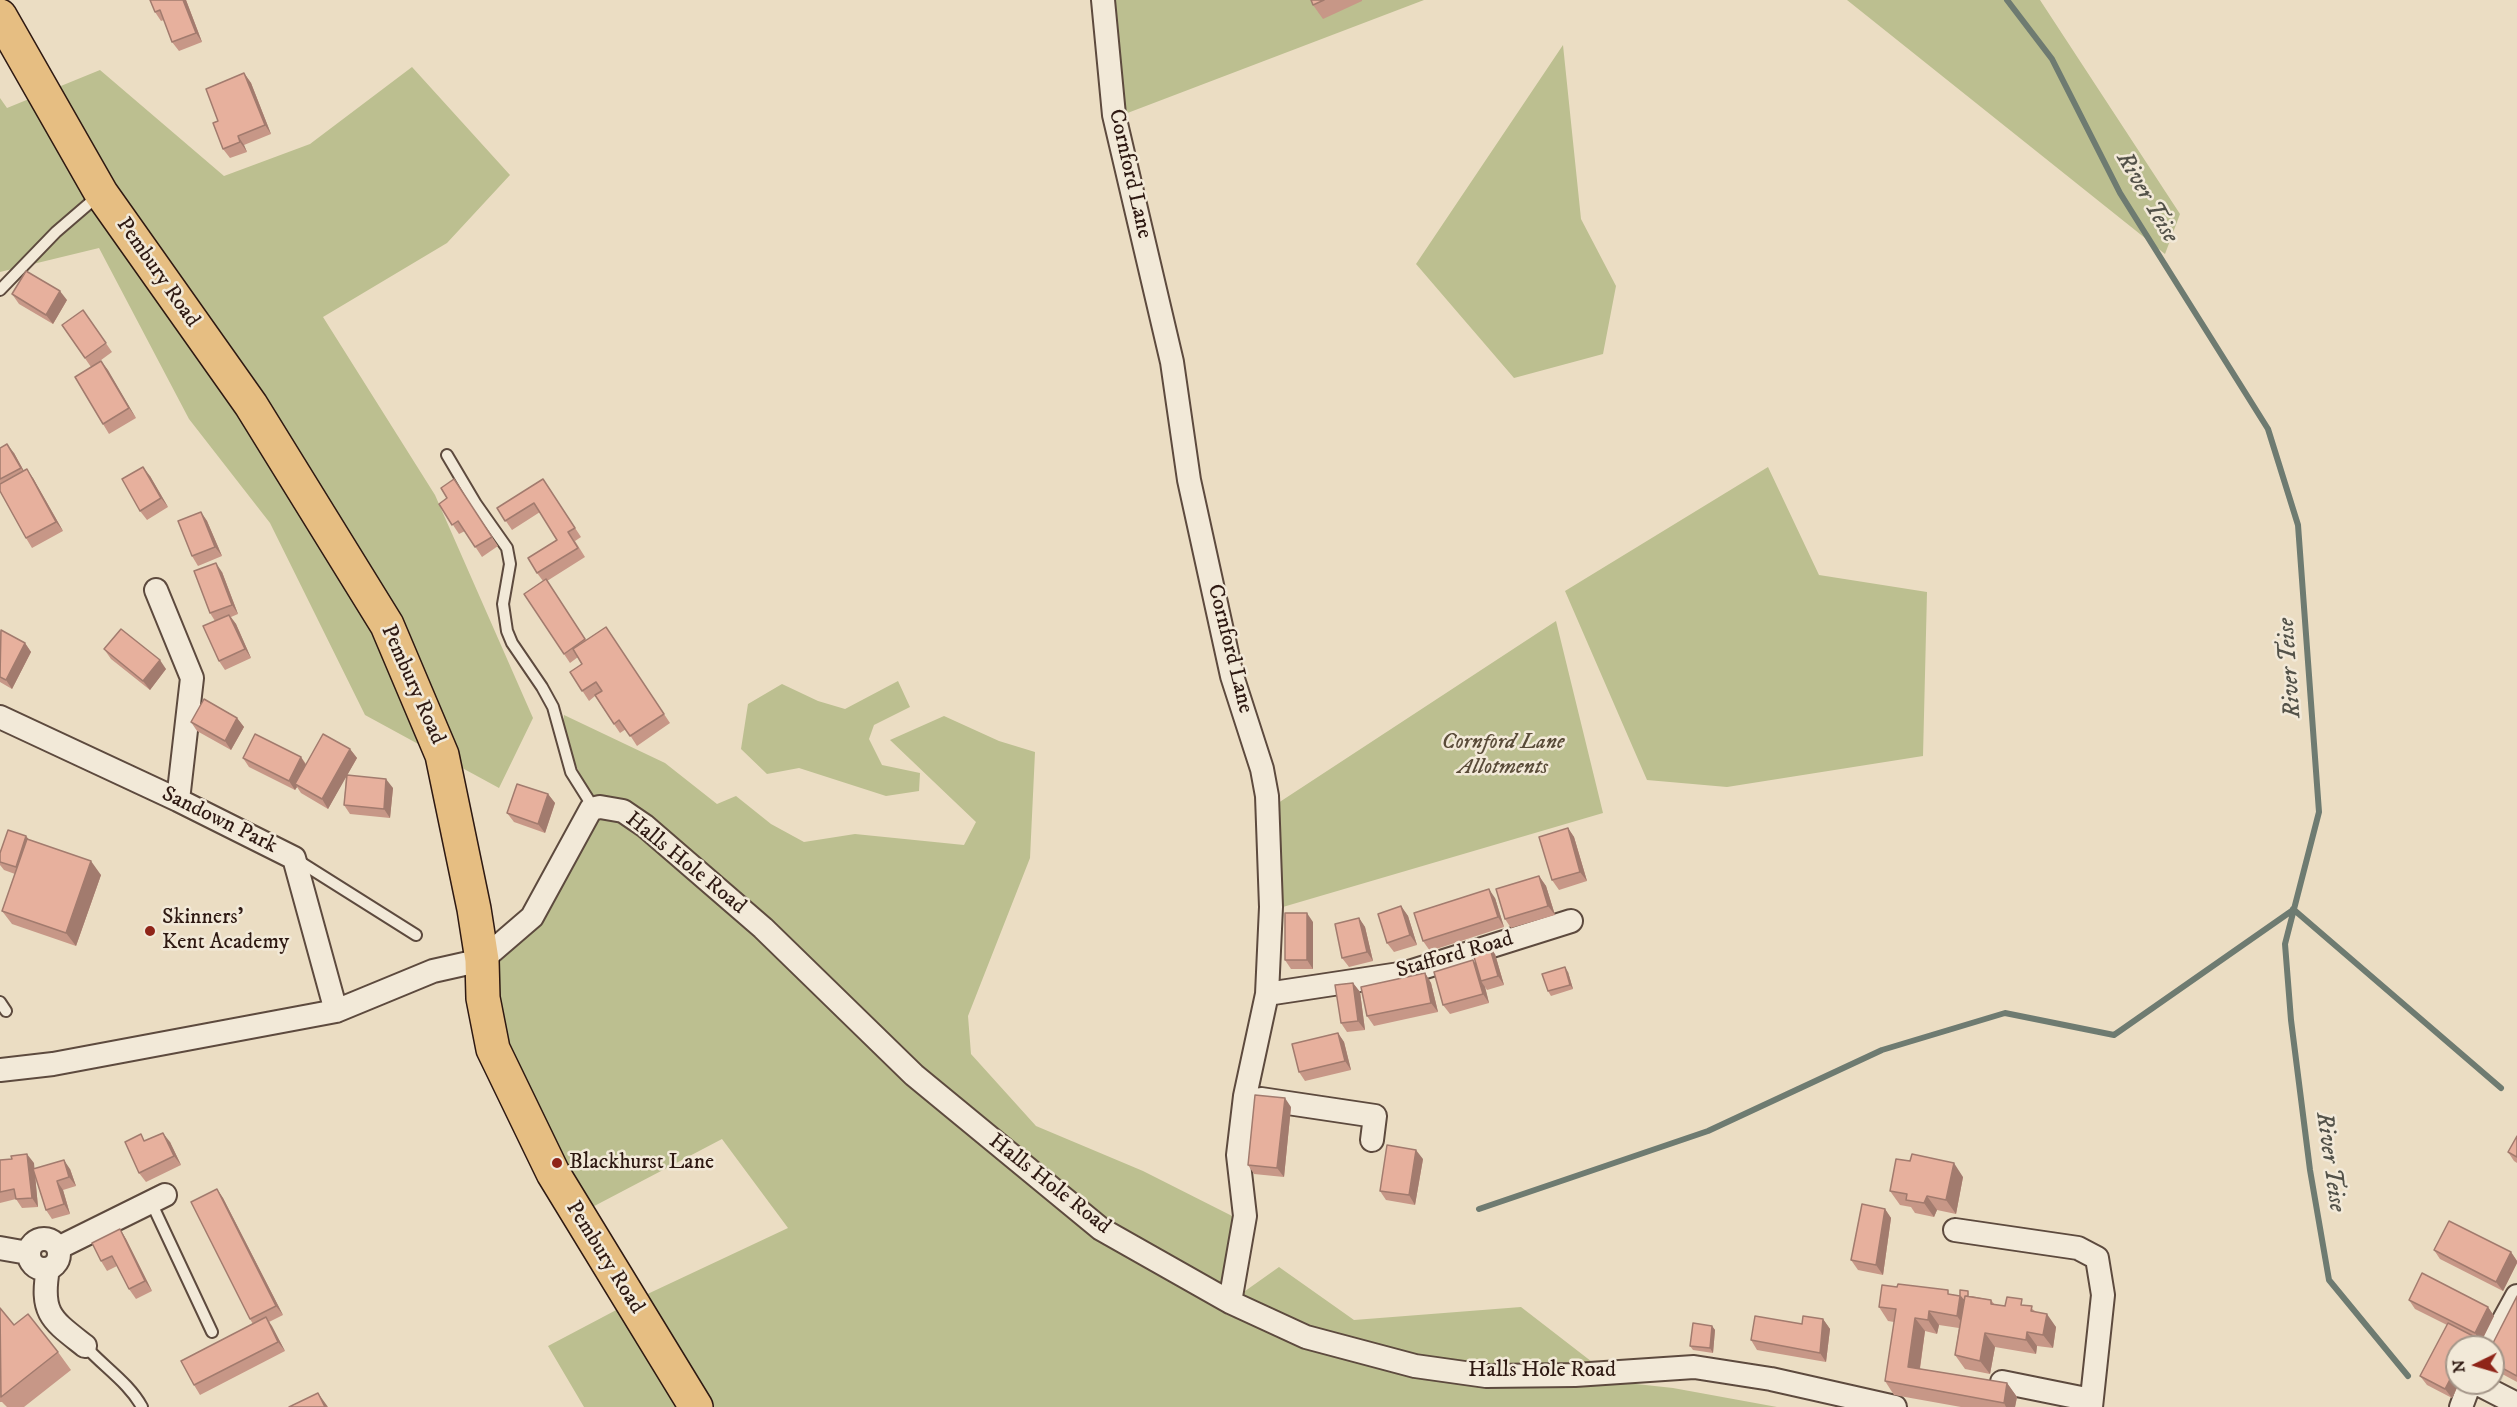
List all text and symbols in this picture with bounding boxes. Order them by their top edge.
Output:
street label: Cornford Lane [1101,107,1157,241]
water label: River Teise [2108,147,2184,249]
street label: Pembury Road [110,213,204,333]
street label: Cornford Lane [1200,582,1258,716]
water label: River Teise [2273,617,2309,719]
street label: Pembury Road [374,621,450,749]
park label: Cornford Lane Allotments [1442,730,1564,782]
street label: Sandown Park [157,782,281,860]
street label: Halls Hole Road [619,807,751,921]
place label: Skinners' Kent Academy [162,905,289,956]
marker: Skinners' Kent Academy [143,924,157,938]
street label: Stafford Road [1394,927,1516,985]
water label: River Teise [2308,1110,2350,1214]
street label: Halls Hole Road [983,1129,1115,1241]
place label: Blackhurst Lane [569,1150,714,1176]
marker: Blackhurst Lane [550,1156,564,1170]
street label: Pembury Road [559,1197,649,1319]
north arrow [2445,1335,2505,1395]
street label: Halls Hole Road [1468,1358,1616,1384]
text: N [2449,1359,2470,1374]

